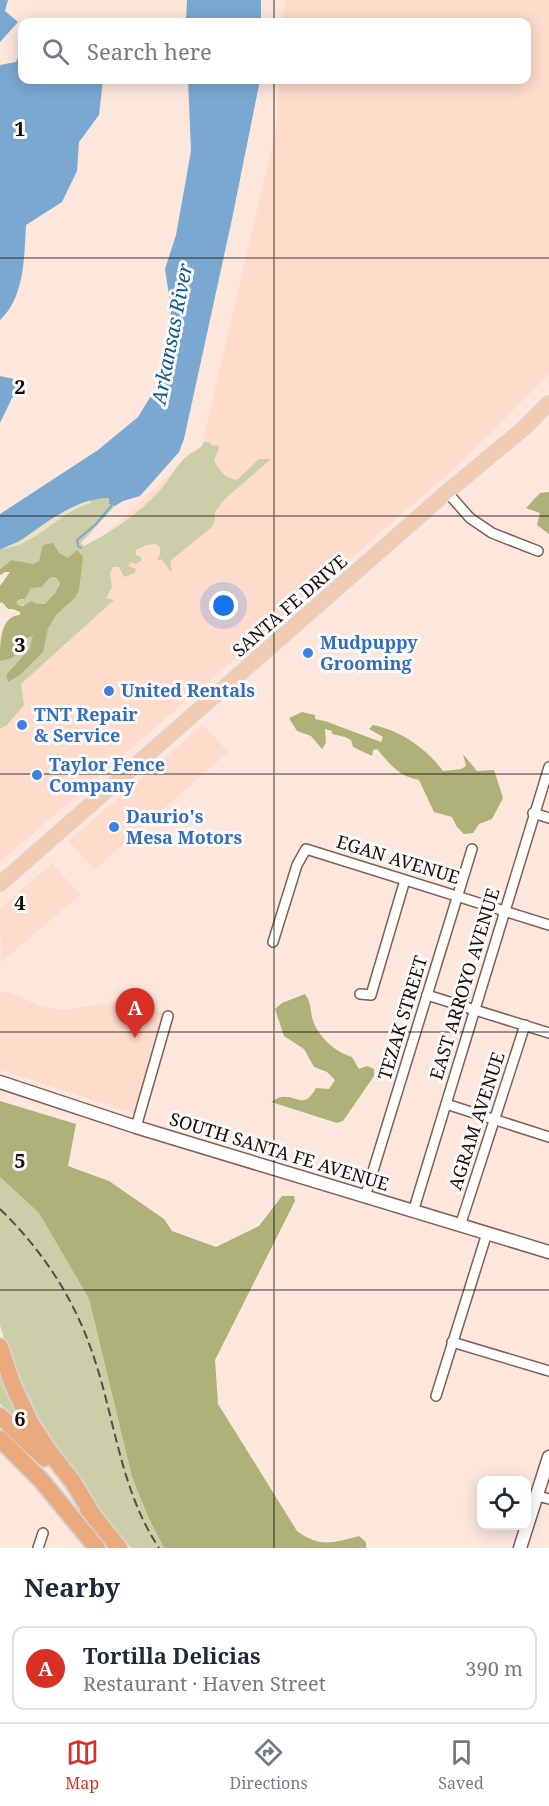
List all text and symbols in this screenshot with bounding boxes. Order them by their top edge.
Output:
search box [18,18,531,84]
icon: search [39,35,72,68]
text: Search here [87,36,212,66]
text: 1 [14,115,26,142]
water label: Arkansas River [144,260,199,409]
text: 2 [14,373,26,400]
street label: SANTA FE DRIVE [227,549,352,662]
your location [209,591,238,620]
place label: Mudpuppy Grooming [320,630,418,675]
text: 3 [14,631,26,658]
marker: Mudpuppy Grooming [301,646,315,660]
place label: United Rentals [121,678,255,702]
marker: United Rentals [102,684,116,698]
place label: TNT Repair & Service [34,702,138,747]
marker: TNT Repair & Service [15,718,29,732]
place label: Taylor Fence Company [49,752,165,797]
marker: Taylor Fence Company [30,768,44,782]
place label: Daurio's Mesa Motors [126,804,243,849]
marker: Daurio's Mesa Motors [107,820,121,834]
street label: EGAN AVENUE [334,829,463,889]
street label: EAST ARROYO AVENUE [423,885,505,1082]
text: 4 [14,889,26,916]
street label: TEZAK STREET [372,953,432,1083]
pin: A [116,988,154,1038]
street label: AGRAM AVENUE [442,1049,510,1193]
street label: SOUTH SANTA FE AVENUE [167,1106,392,1196]
text: 5 [14,1147,26,1174]
text: 6 [14,1405,26,1432]
map controls [477,1476,531,1530]
button: locate [477,1476,531,1530]
text: Nearby [24,1569,120,1605]
text: Tortilla Delicias [83,1640,261,1670]
text: A [38,1655,53,1682]
text: 390 m [465,1655,523,1682]
text: Restaurant · Haven Street [83,1670,326,1697]
tab: Map [65,1736,99,1794]
tab: Directions [230,1736,308,1794]
tab: Saved [438,1736,484,1794]

